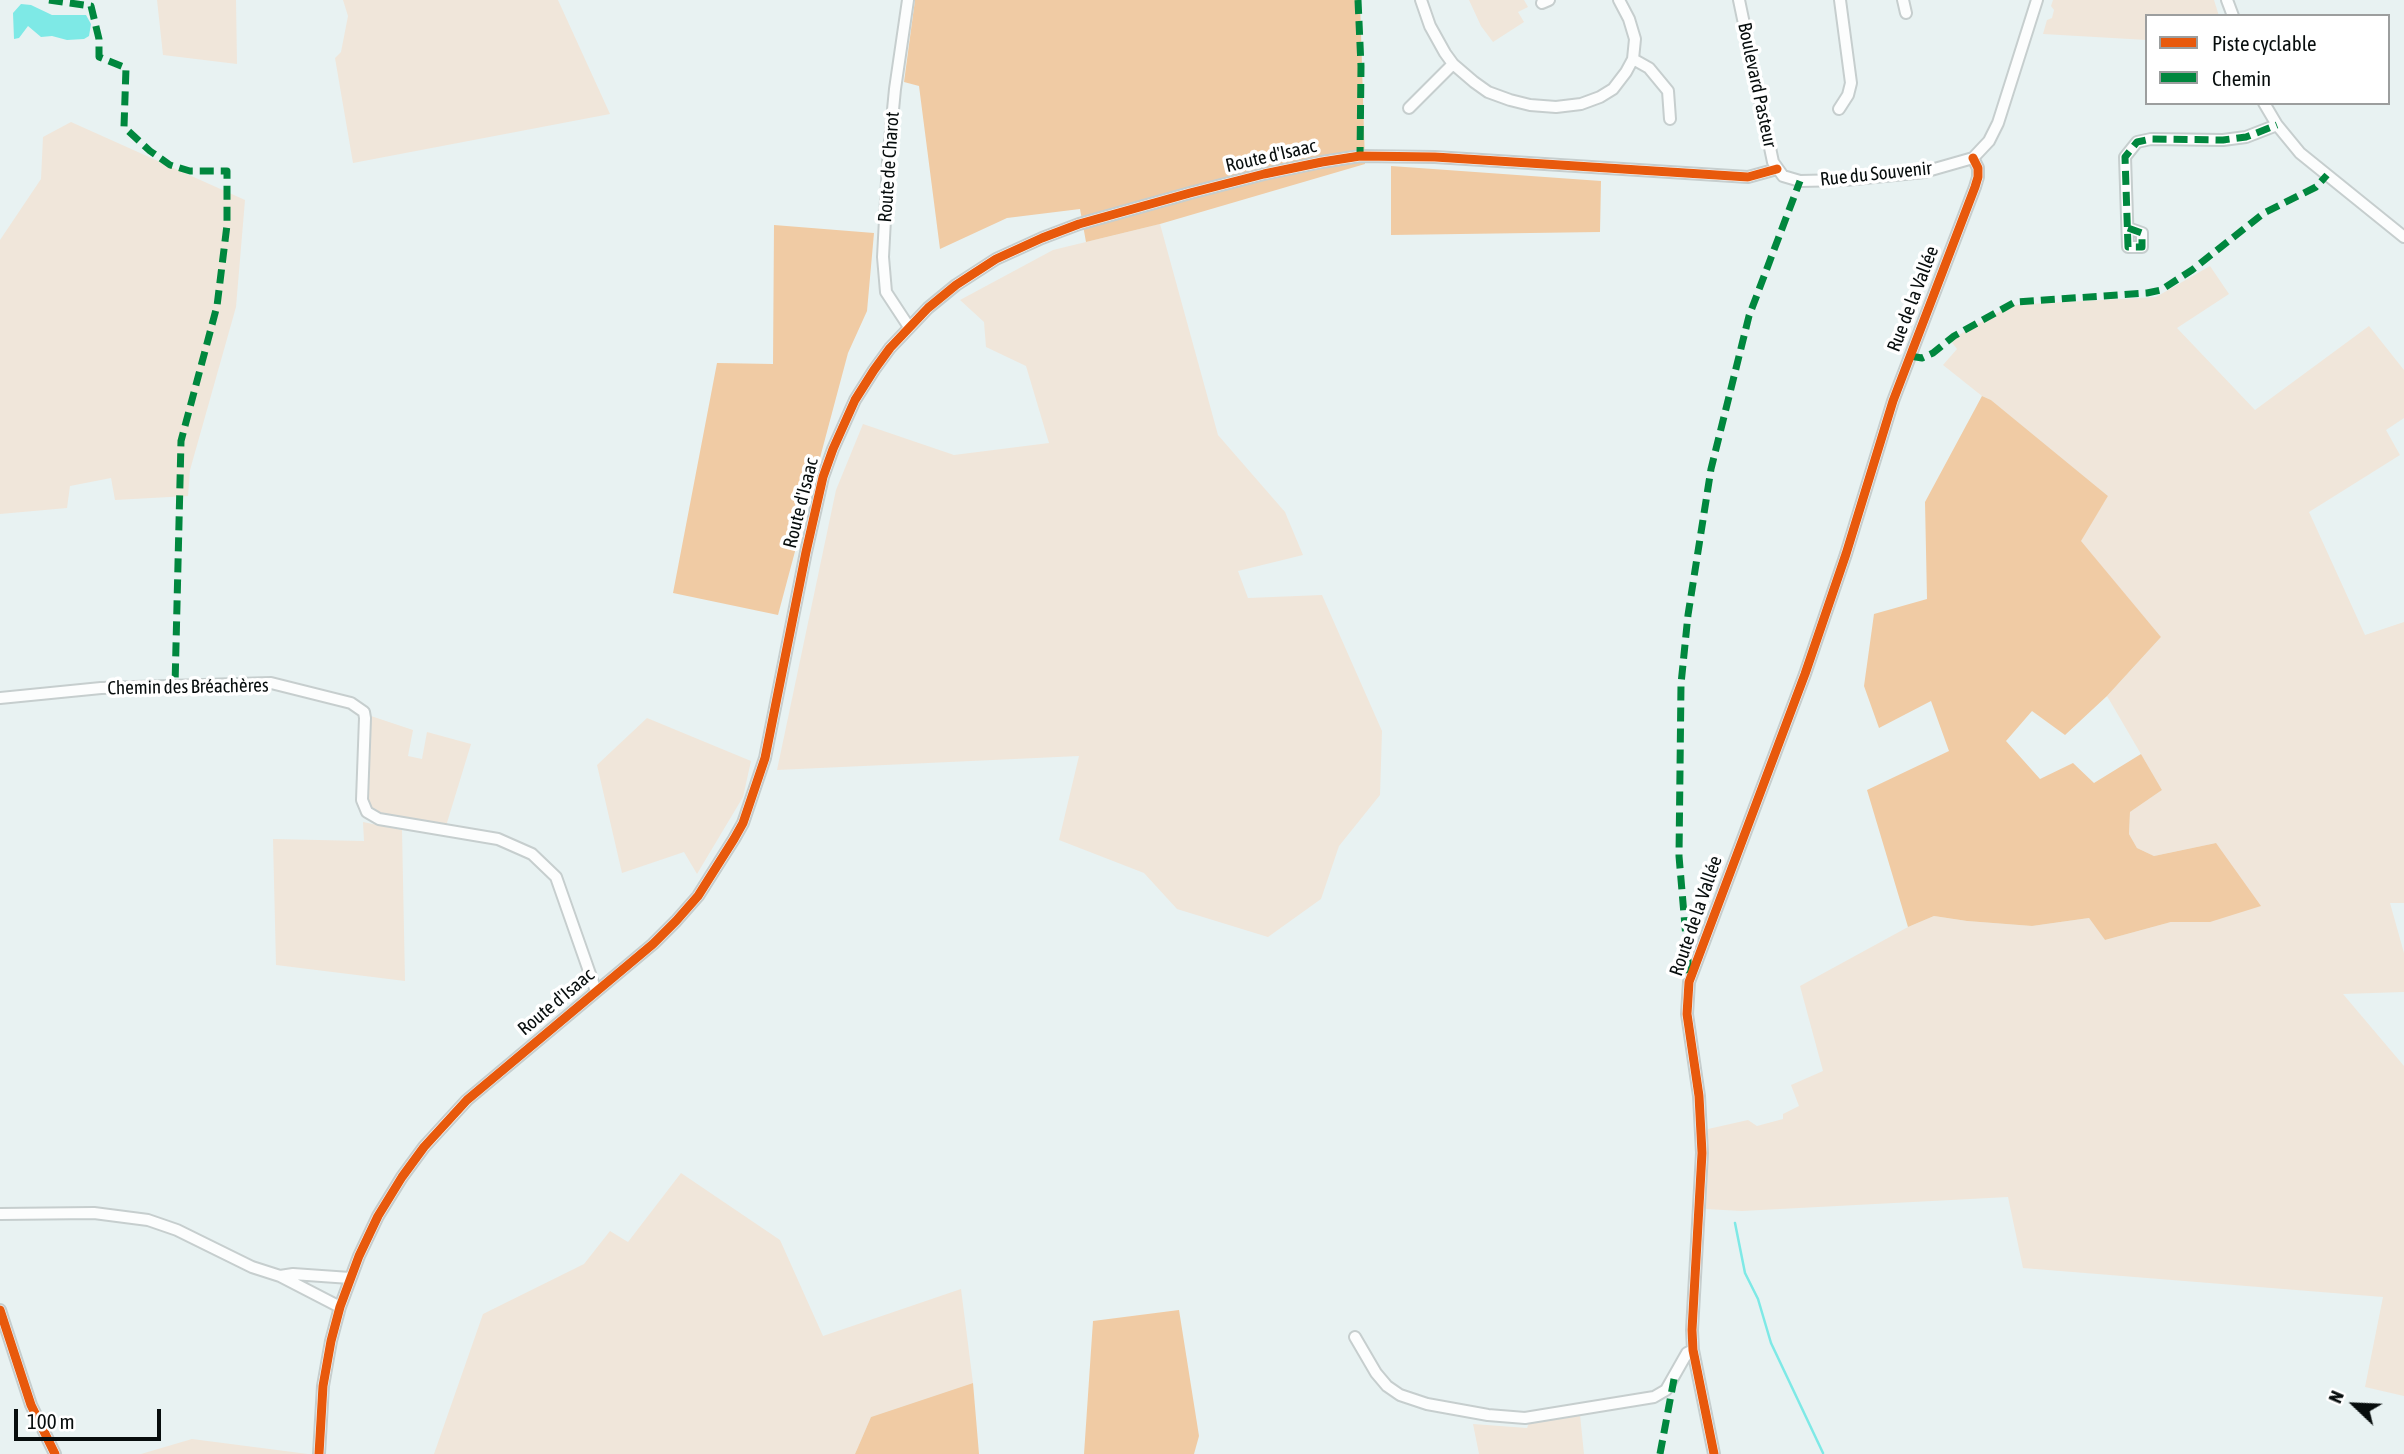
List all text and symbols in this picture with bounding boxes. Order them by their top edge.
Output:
legend [2145,14,2390,105]
street label: Boulevard Pasteur [1733,20,1781,150]
text: Piste cyclable [2212,31,2317,55]
text: Chemin [2212,66,2271,90]
street label: Route de Charot [874,111,904,223]
street label: Route d'Isaac [1223,134,1319,178]
street label: Rue du Souvenir [1819,157,1933,191]
street label: Rue de la Vallée [1882,243,1944,355]
street label: Route d'Isaac [779,455,823,551]
street label: Chemin des Bréachères [107,674,269,700]
street label: Route de la Vallée [1665,853,1727,979]
street label: Route d'Isaac [513,964,599,1040]
north arrow [2320,1370,2390,1440]
text: N [2323,1387,2348,1406]
scale bar [18,1394,164,1438]
text: 100 m [27,1409,75,1433]

